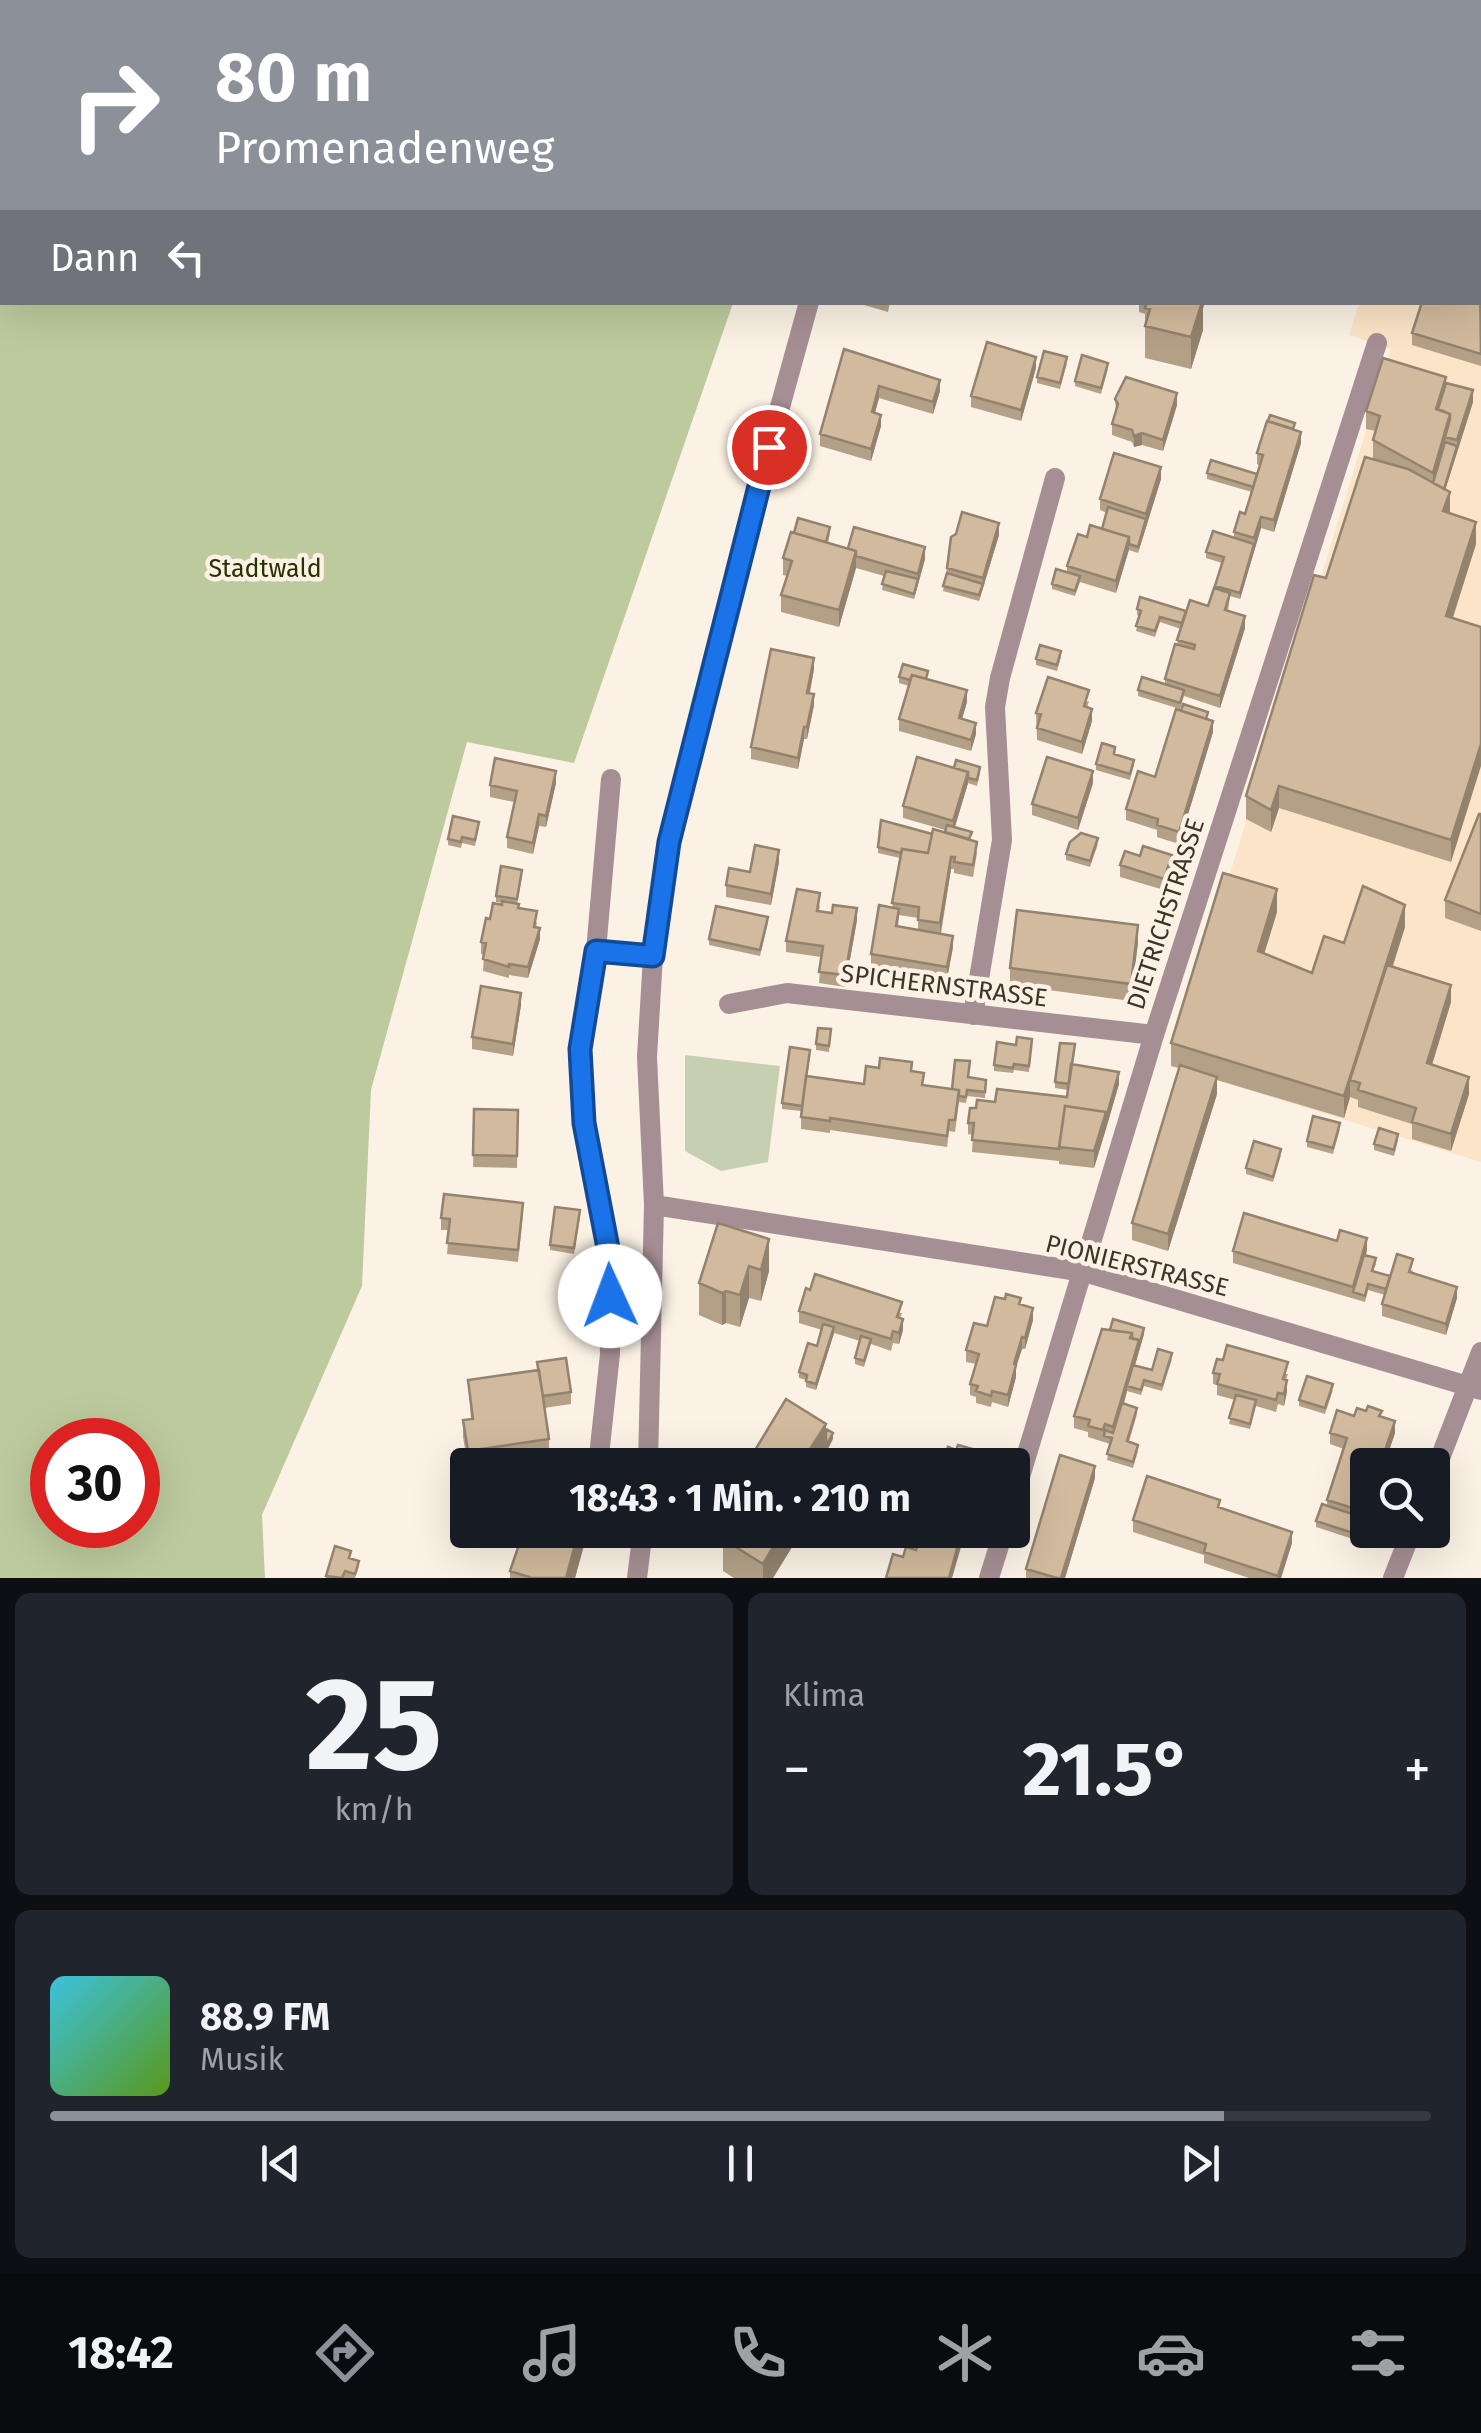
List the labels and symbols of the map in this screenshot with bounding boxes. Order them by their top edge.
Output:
pin [727,405,812,490]
park label: Stadtwald [208,554,322,584]
street label: DIETRICHSTRASSE [1121,815,1211,1013]
street label: SPICHERNSTRASSE [839,958,1049,1014]
street label: PIONIERSTRASSE [1042,1229,1232,1303]
position arrow [558,1244,662,1348]
speed limit sign: 30 [30,1418,160,1548]

